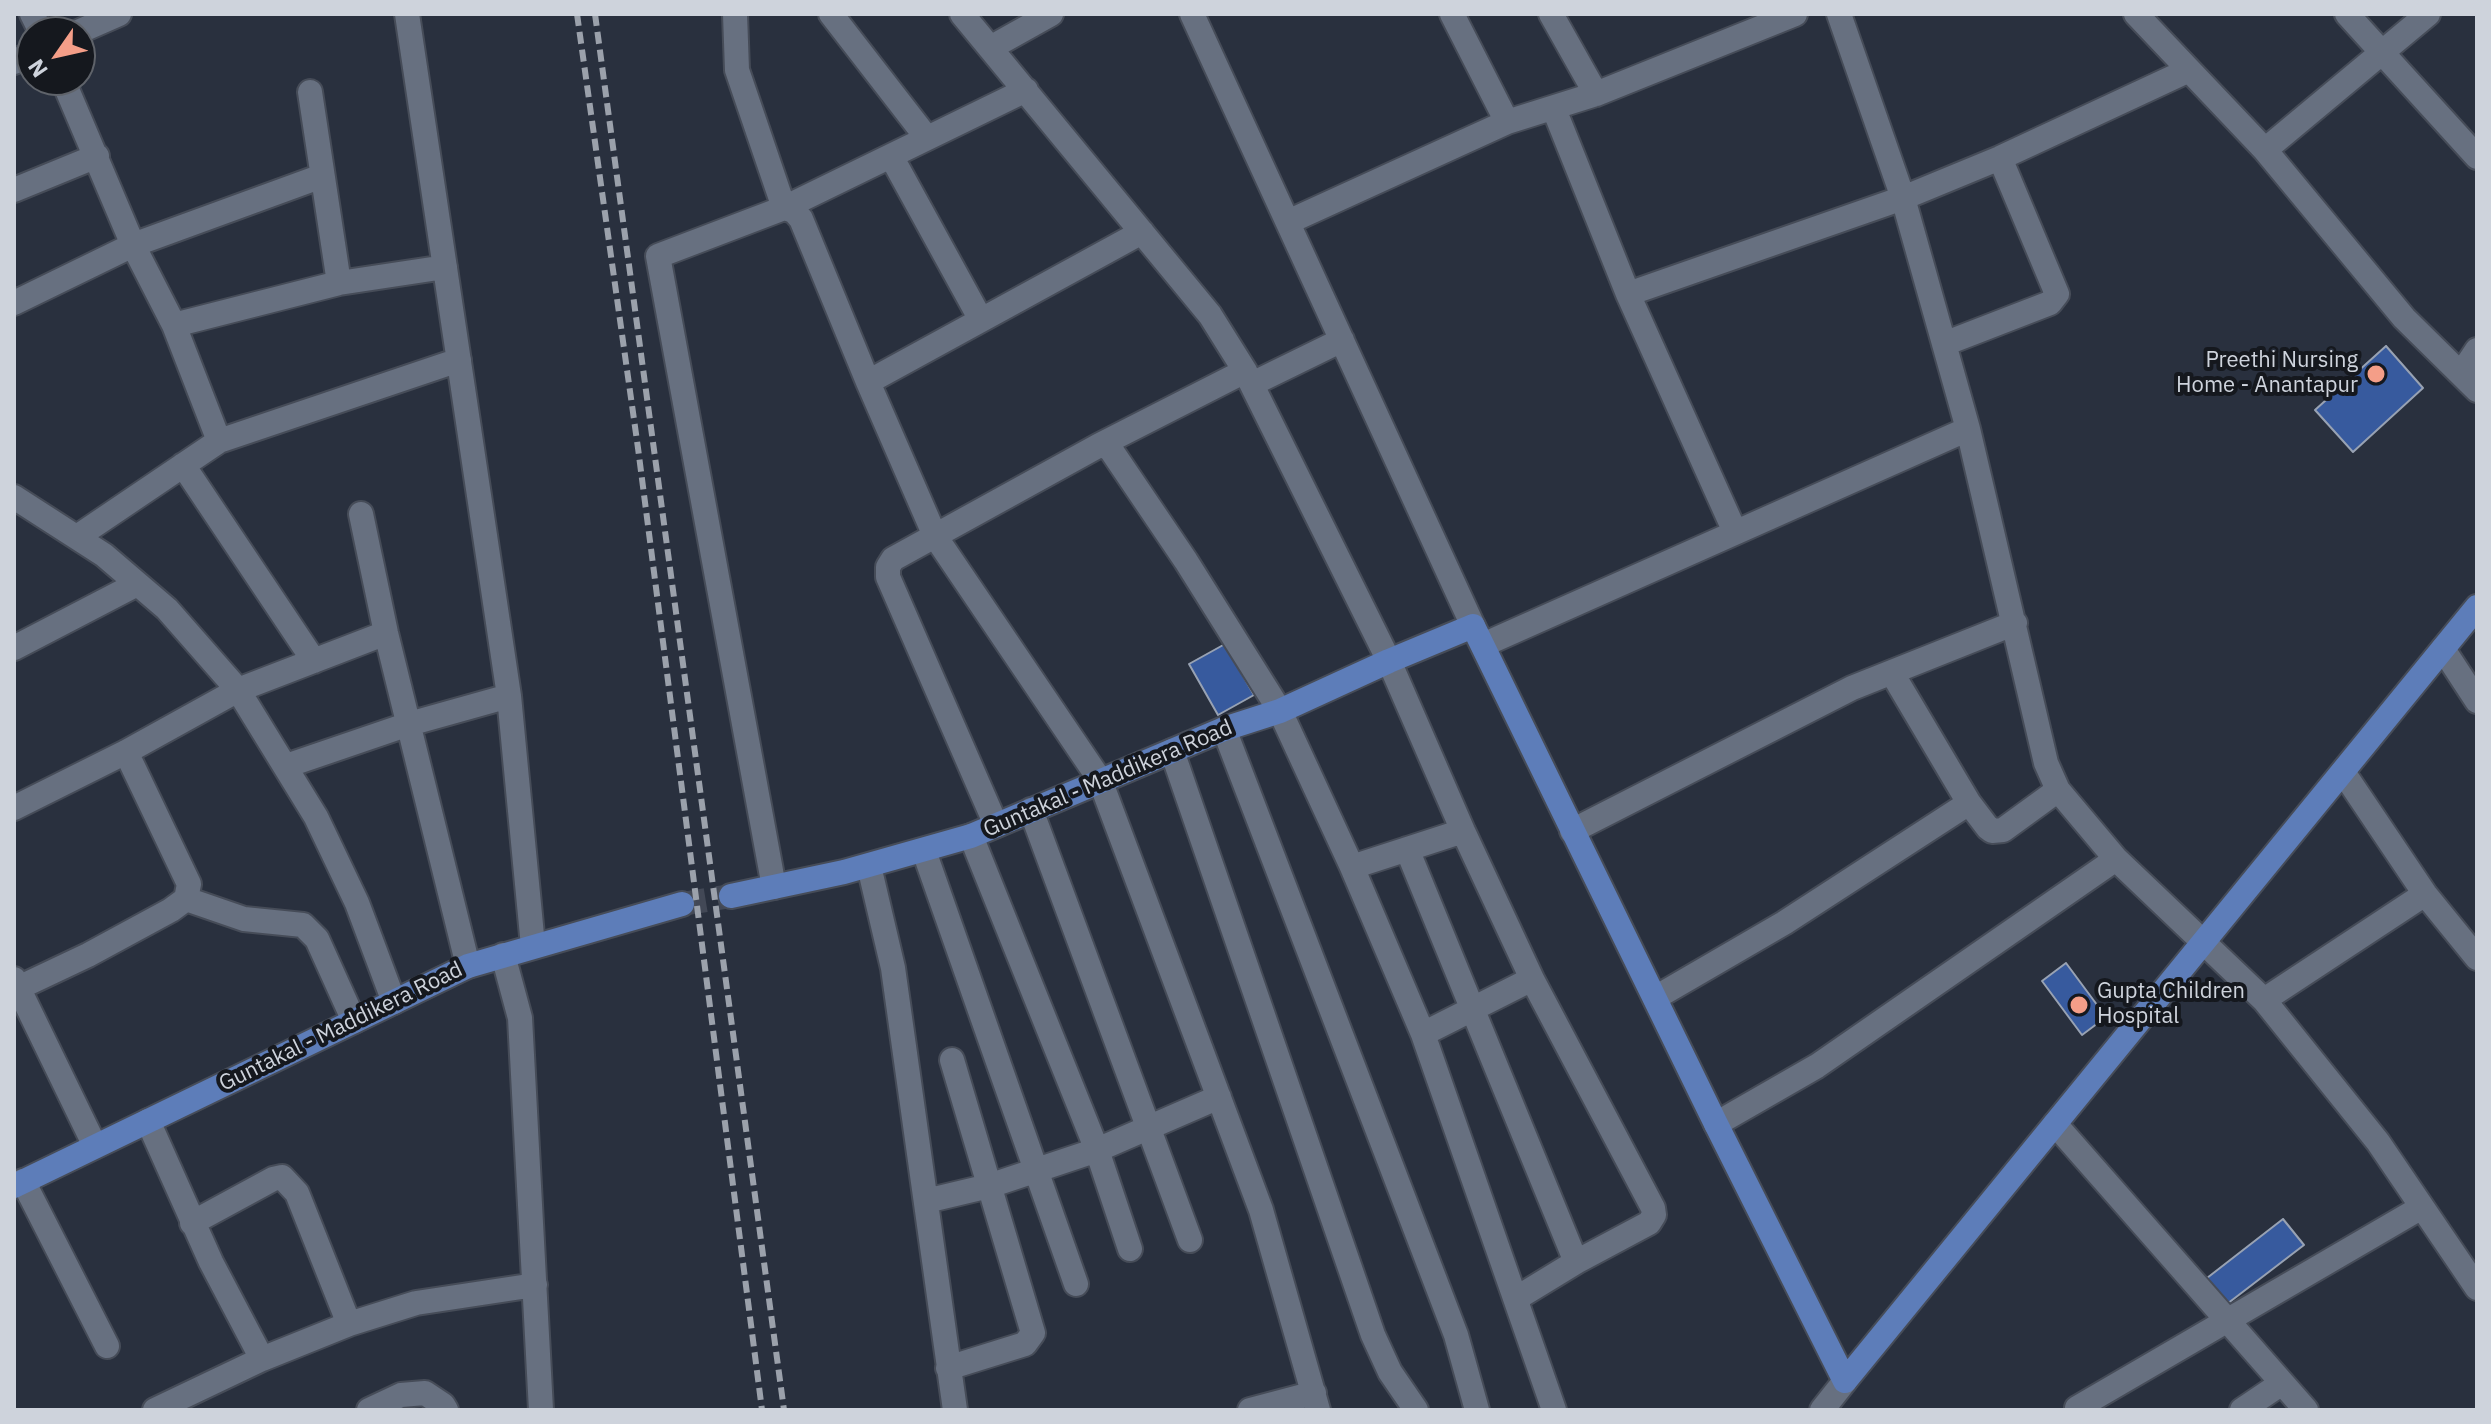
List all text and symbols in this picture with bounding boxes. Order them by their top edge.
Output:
north arrow [16,16,96,96]
text: N [21,54,54,83]
place label: Preethi Nursing Home - Anantapur [2176,348,2358,400]
marker: Preethi Nursing Home - Anantapur [2365,363,2387,385]
street label: Guntakal - Maddikera Road [980,715,1236,843]
street label: Guntakal - Maddikera Road [215,956,467,1098]
place label: Gupta Children Hospital [2097,979,2245,1030]
marker: Gupta Children Hospital [2068,994,2090,1016]

